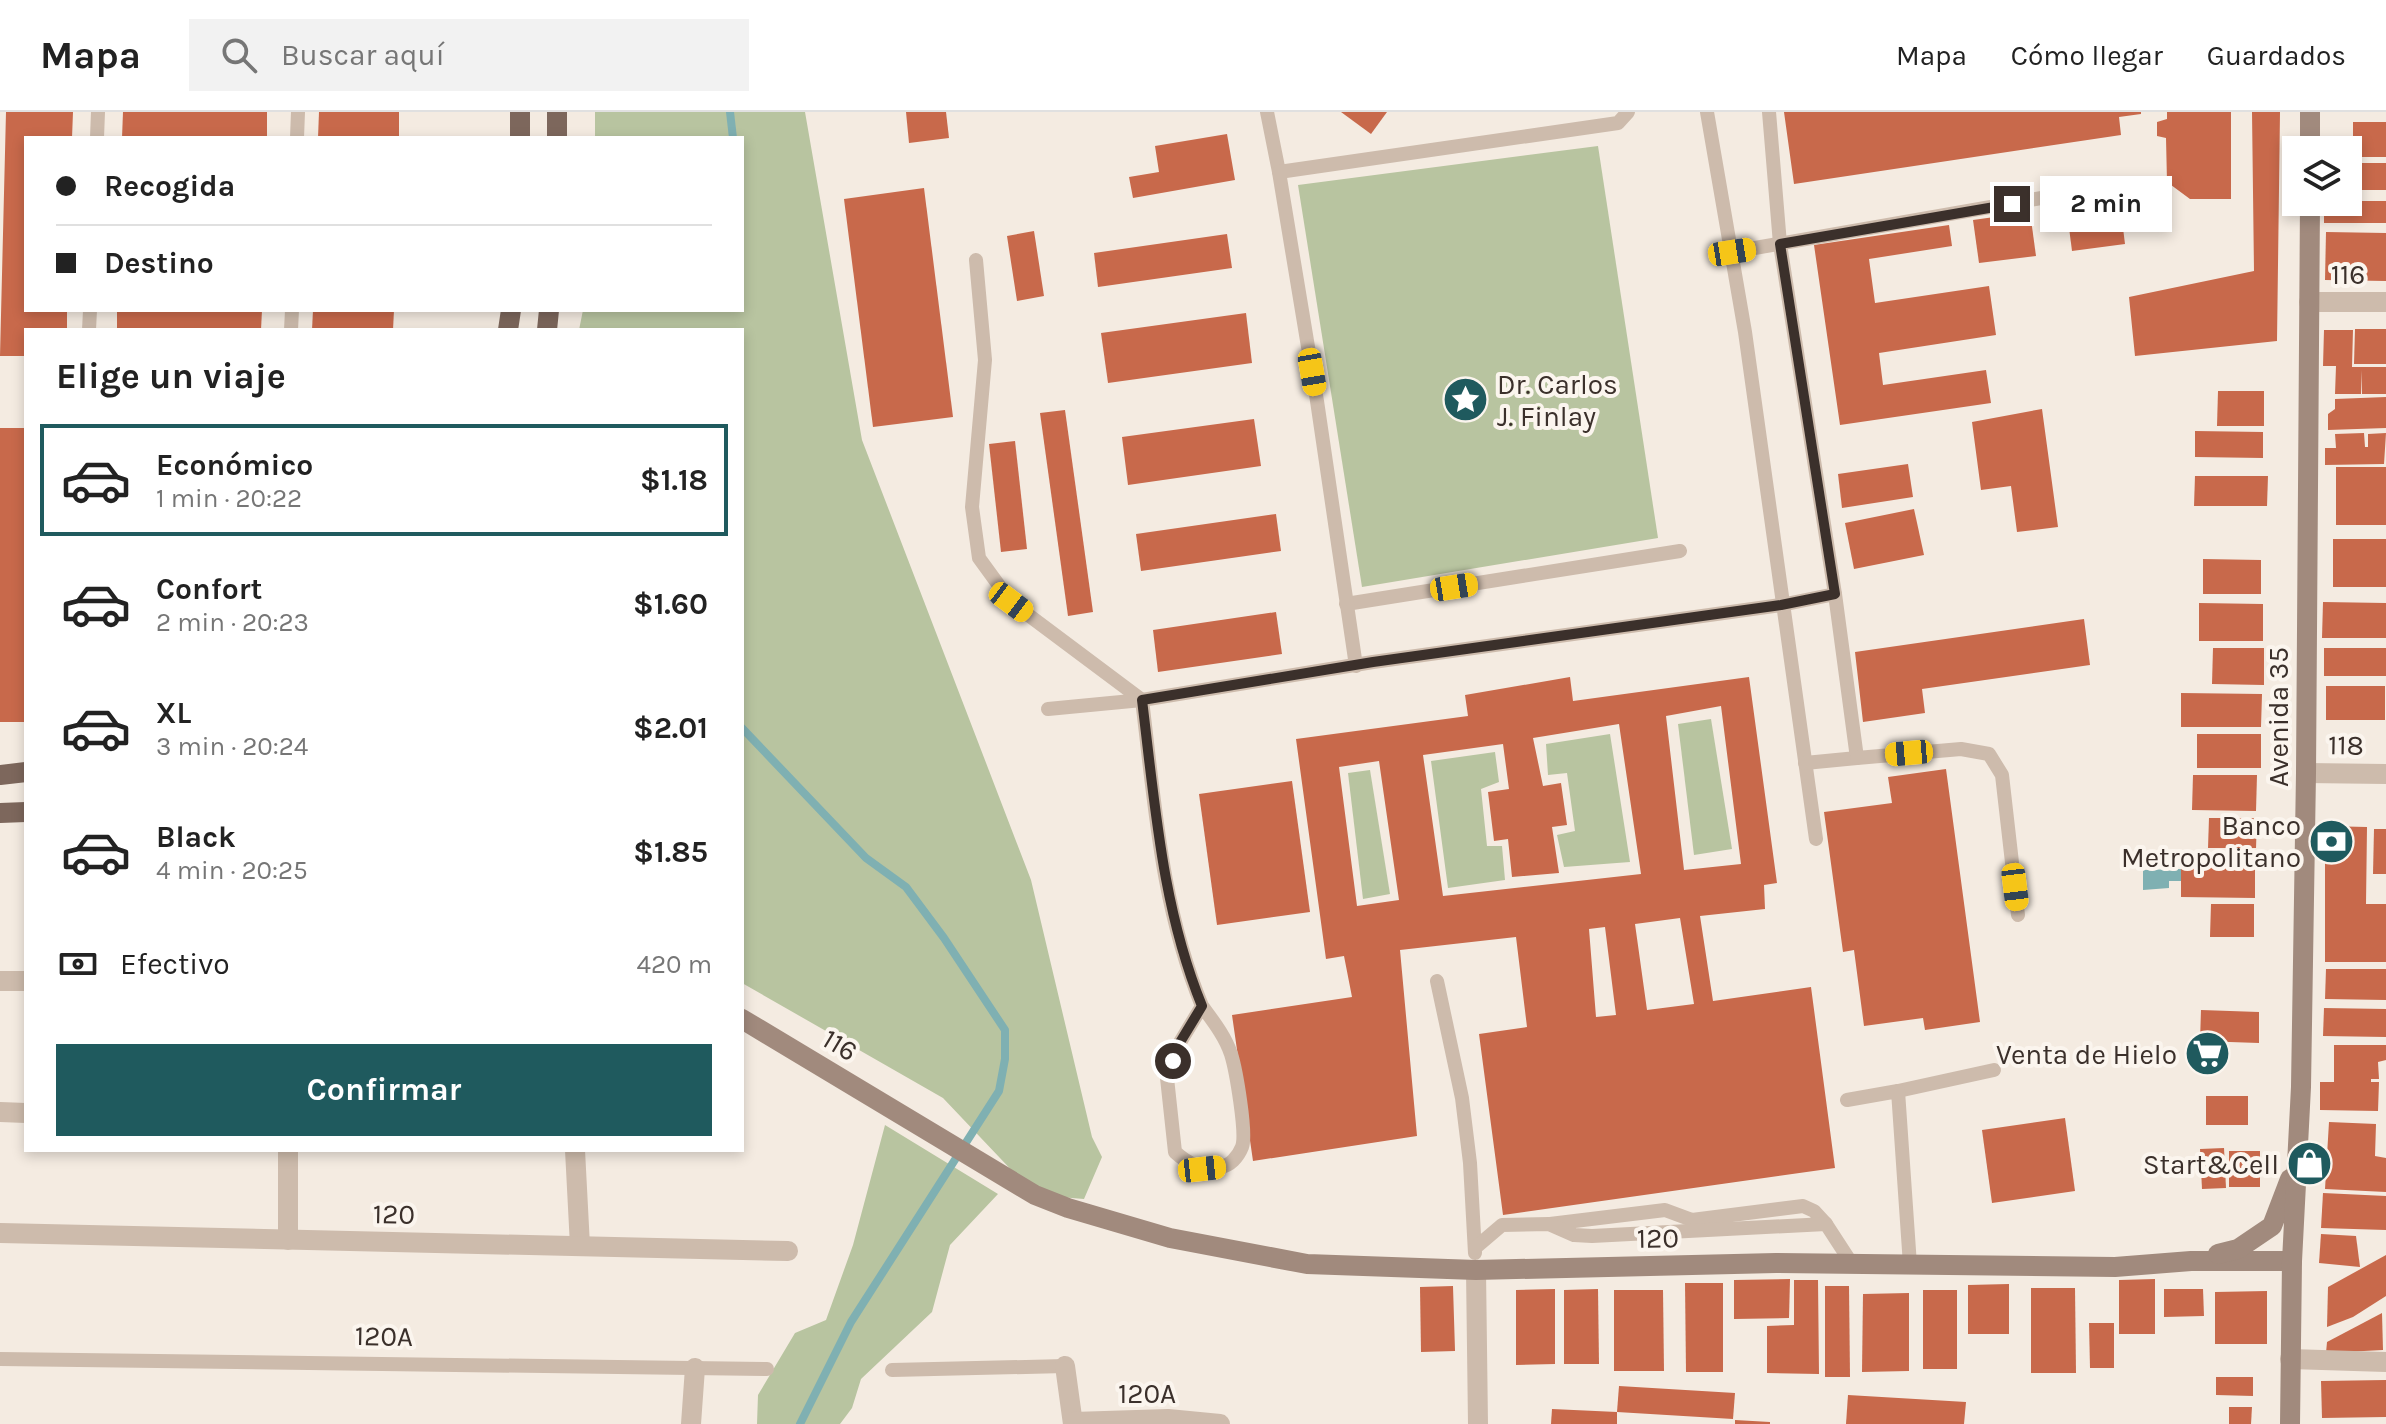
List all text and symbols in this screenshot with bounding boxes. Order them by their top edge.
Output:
search box [189,19,749,91]
text: Mapa [40,33,141,78]
icon: search [217,33,261,77]
text: Buscar aquí [281,37,445,73]
text: Mapa [1896,39,1967,72]
text: Cómo llegar [2011,39,2163,72]
text: Guardados [2207,39,2346,72]
map controls [2282,136,2362,216]
button: layers [2282,136,2362,216]
text: Recogida [104,168,235,204]
callout: 2 min [2040,176,2172,232]
route end [1994,186,2030,222]
text: 2 min [2070,188,2142,219]
car [1706,236,1758,268]
text: Destino [104,245,214,281]
street label: 116 [2331,258,2365,291]
car [1296,346,1328,398]
text: Elige un viaje [56,355,286,397]
place label: Dr. Carlos J. Finlay [1497,368,1618,433]
place icon: Dr. Carlos J. Finlay [1442,376,1490,424]
icon: car [60,444,132,516]
text: Económico [156,447,313,483]
text: $1.18 [640,462,708,498]
text: 1 min · 20:22 [156,483,302,514]
icon: car [60,568,132,640]
text: Confort [156,571,262,607]
car [1428,571,1480,603]
car [985,578,1037,626]
text: $1.60 [633,586,708,622]
text: 2 min · 20:23 [156,607,309,638]
street label: Avenida 35 [2262,647,2295,787]
icon: car [60,692,132,764]
text: XL [156,695,191,731]
text: $2.01 [633,710,708,746]
street label: 118 [2328,728,2364,762]
text: 3 min · 20:24 [156,731,308,762]
car [1884,739,1934,767]
place label: Banco Metropolitano [2121,809,2301,874]
icon: car [60,816,132,888]
bank icon: Banco Metropolitano [2308,817,2356,865]
text: Black [156,819,236,855]
text: $1.85 [633,834,708,870]
text: 4 min · 20:25 [156,855,308,886]
car [2000,862,2030,912]
icon: cash [56,942,100,986]
text: Efectivo [120,946,230,982]
text: 420 m [636,949,712,980]
street label: 116 [817,1022,863,1068]
supermarket icon: Venta de Hielo [2184,1030,2232,1078]
place label: Venta de Hielo [1996,1038,2177,1071]
route start [1155,1043,1191,1079]
button: Confirmar [56,1044,712,1136]
shop icon: Start&Cell [2286,1140,2334,1188]
place label: Start&Cell [2143,1148,2279,1181]
car [1177,1155,1227,1183]
street label: 120 [373,1197,415,1231]
street label: 120 [1637,1221,1679,1255]
street label: 120A [355,1319,413,1353]
street label: 120A [1118,1377,1176,1410]

